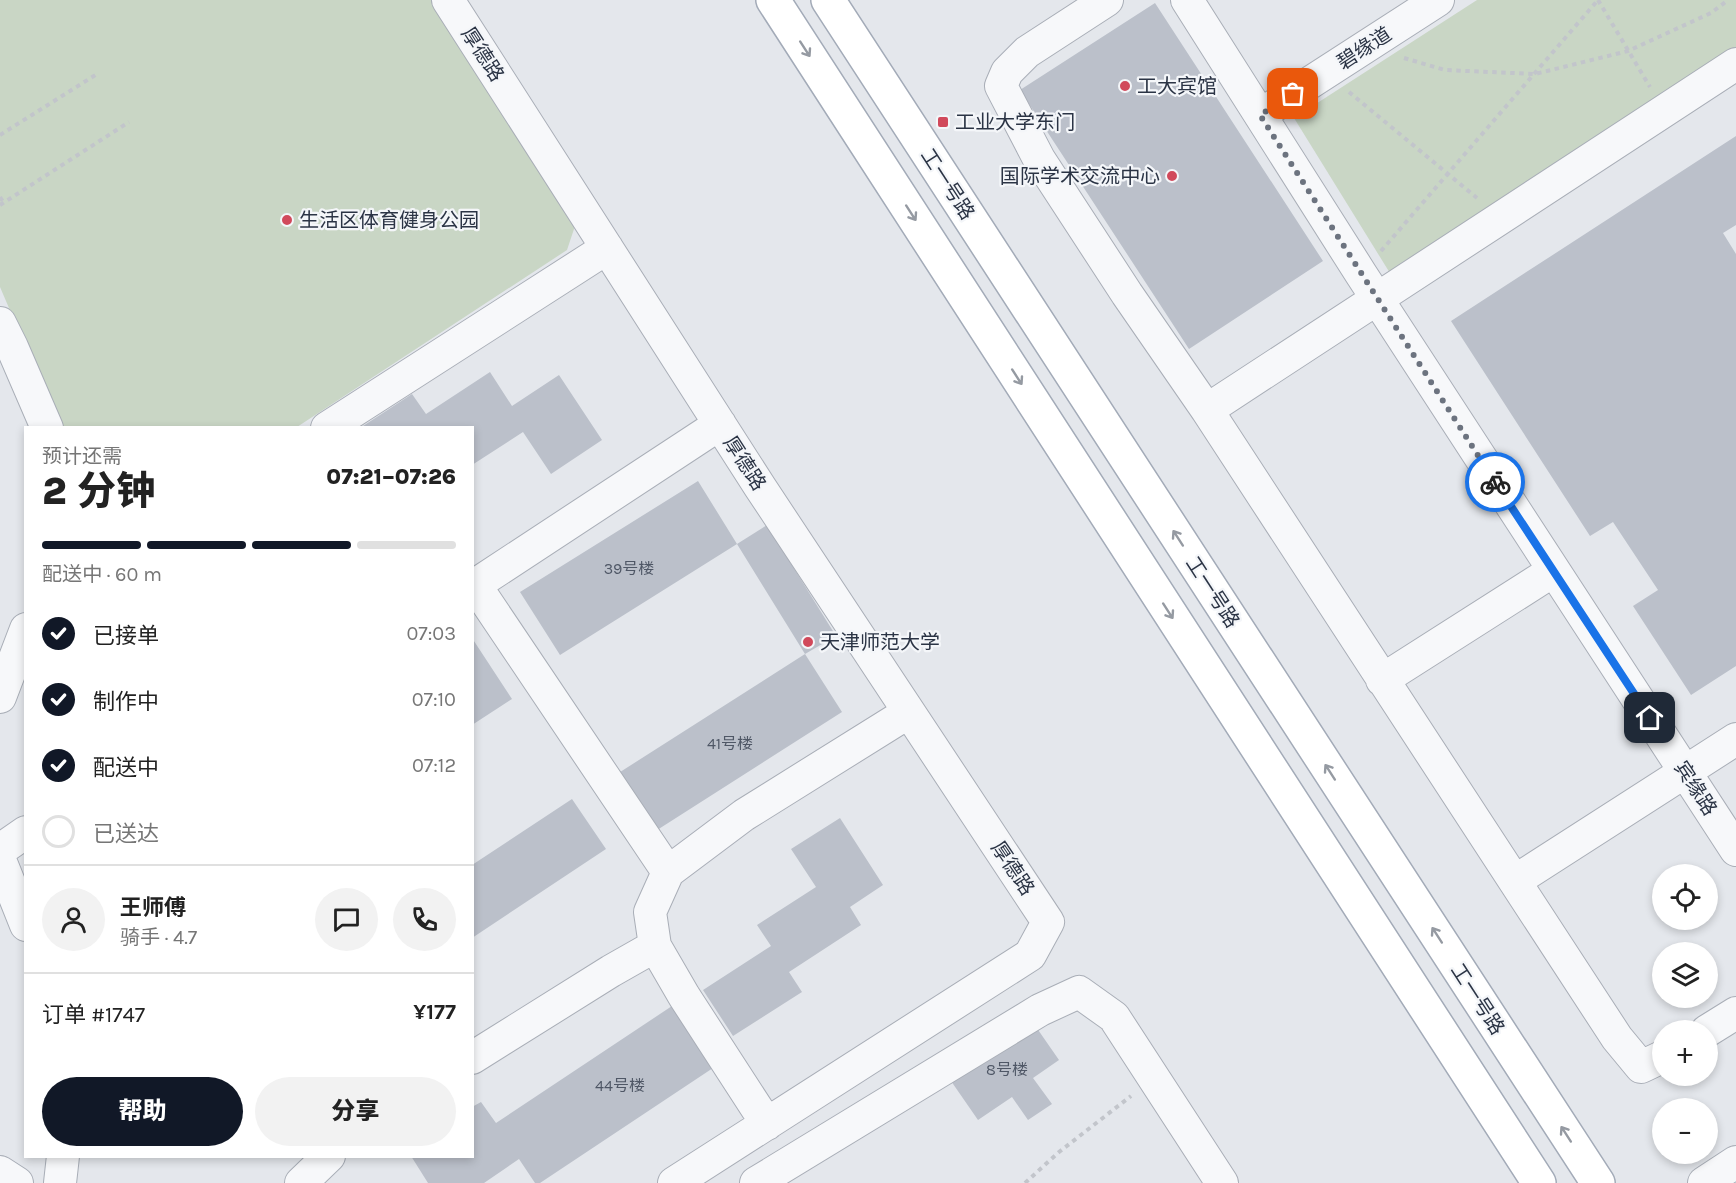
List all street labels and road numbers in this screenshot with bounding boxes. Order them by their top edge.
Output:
street label: 碧缘道 [1333,22,1396,74]
street label: 厚德路 [457,23,509,86]
street label: 工一号路 [916,144,979,224]
street label: 厚德路 [719,432,771,495]
street label: 工一号路 [1181,552,1244,632]
street label: 宾缘路 [1670,757,1722,820]
street label: 厚德路 [986,837,1039,900]
street label: 工一号路 [1446,959,1509,1039]

